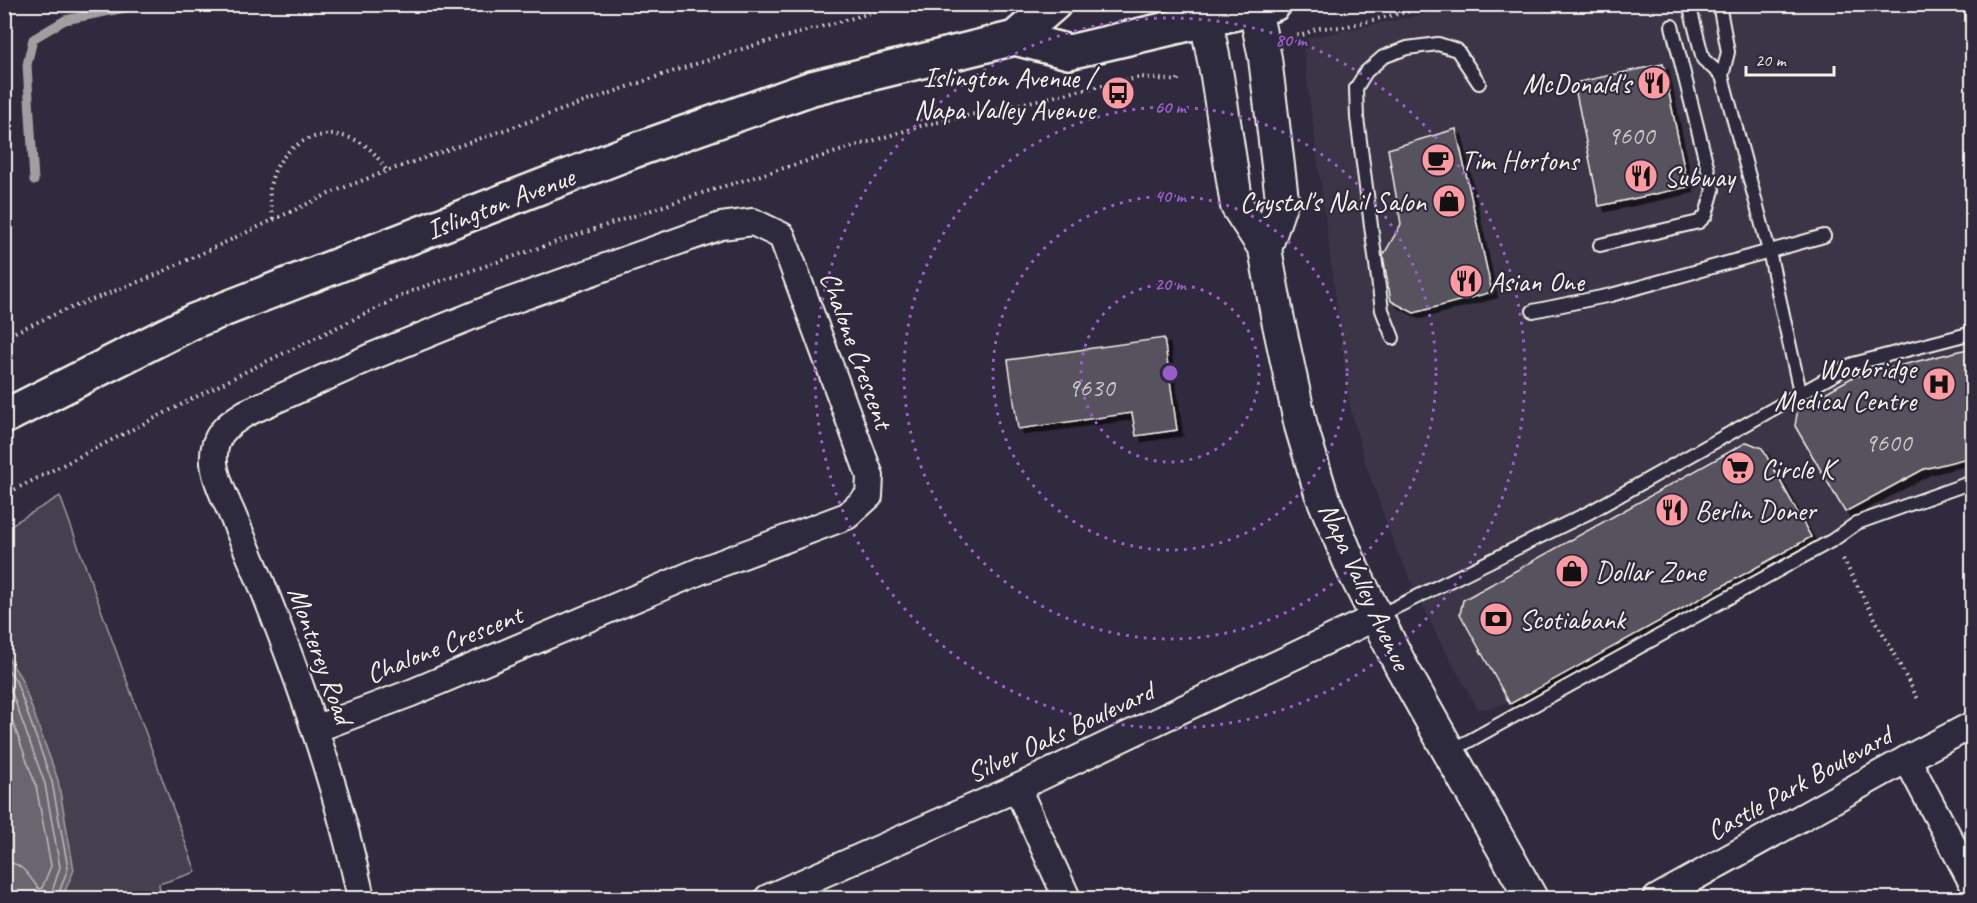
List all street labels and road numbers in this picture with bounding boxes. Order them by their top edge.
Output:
street label: Islington Avenue [421,158,581,247]
street label: Chalone Crescent [812,267,903,436]
street label: Napa Valley Avenue [1311,497,1420,677]
street label: Monterey Road [280,582,363,732]
street label: Chalone Crescent [361,596,530,691]
street label: Silver Oaks Boulevard [961,672,1163,791]
street label: Castle Park Boulevard [1700,716,1901,848]

